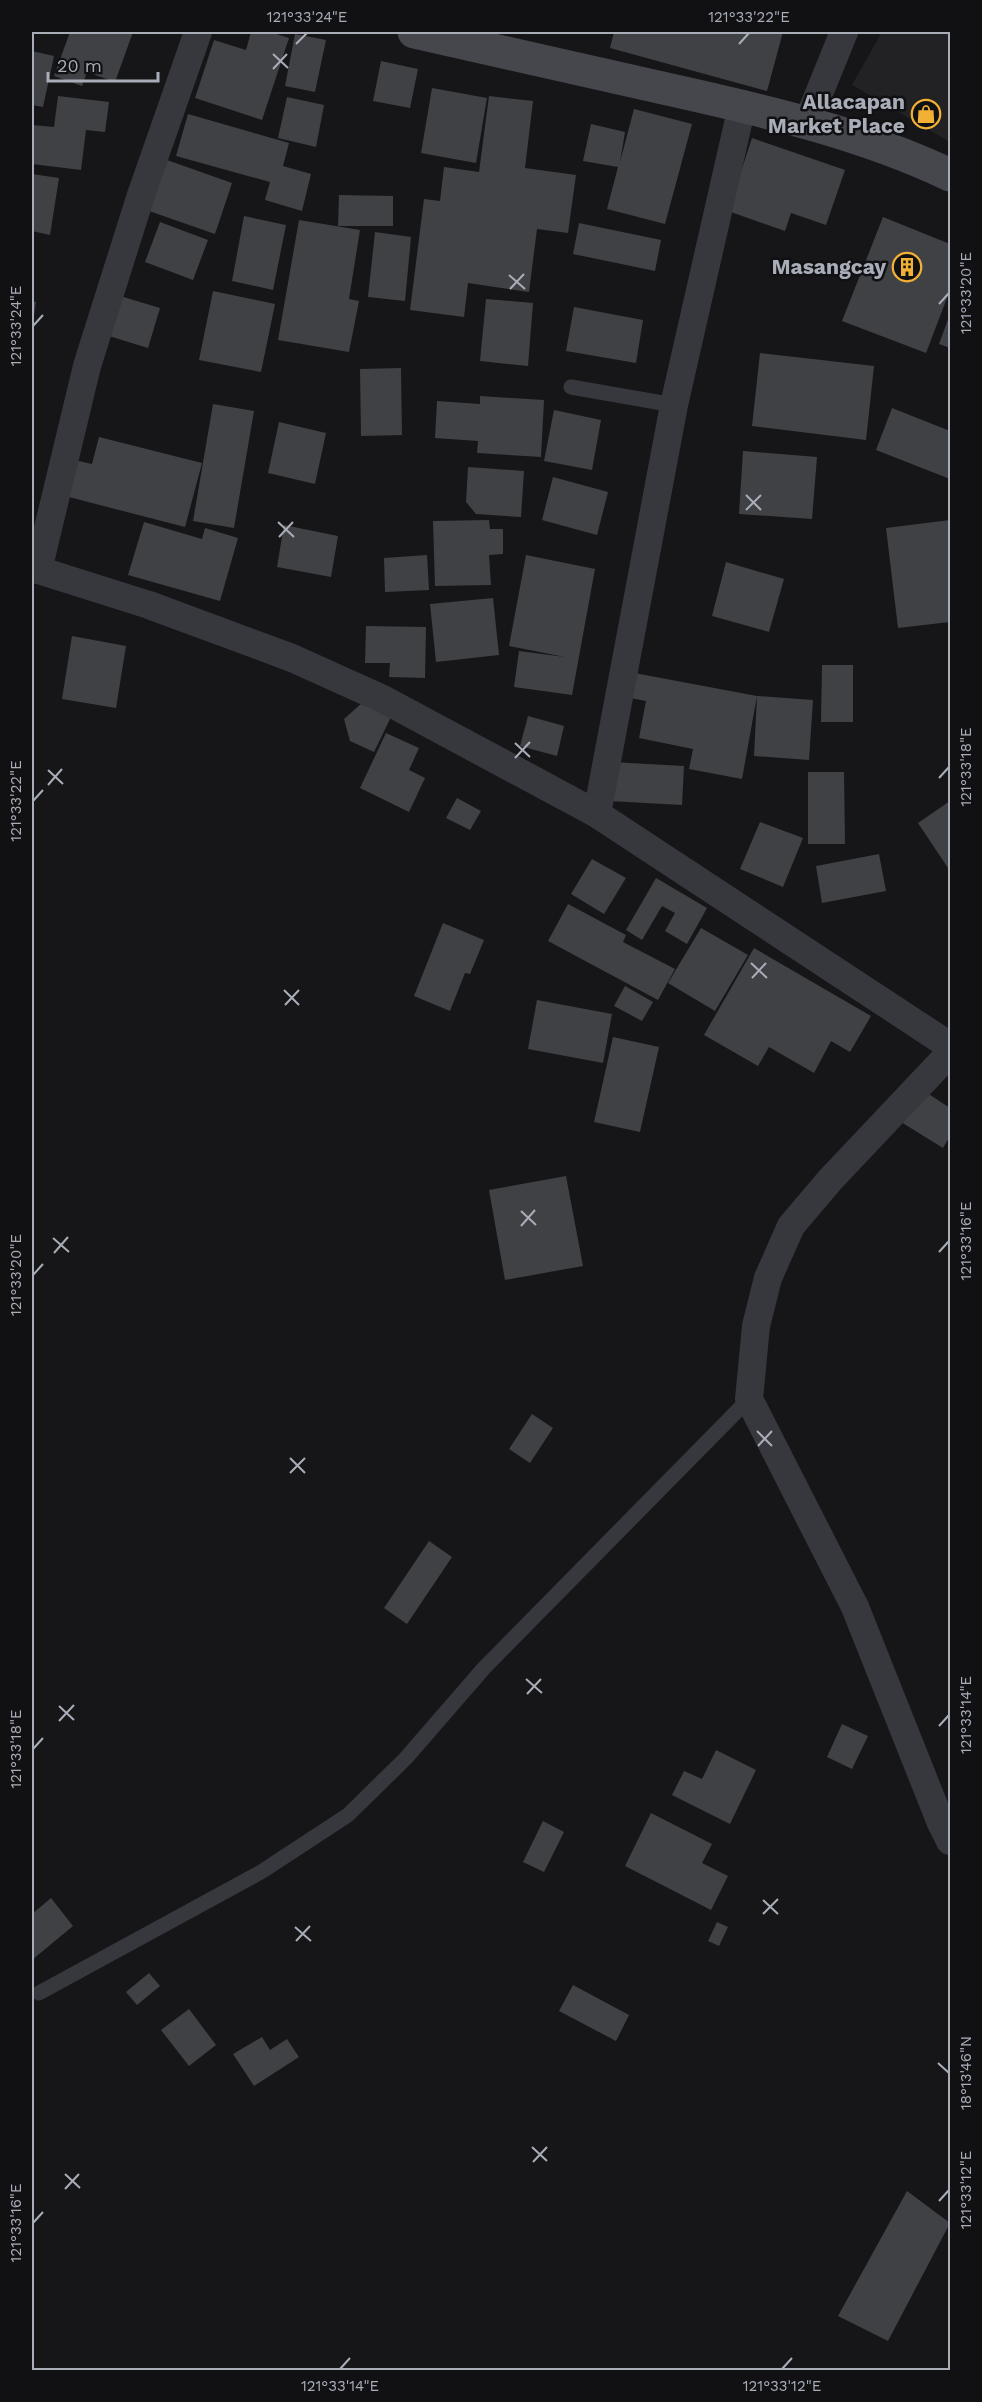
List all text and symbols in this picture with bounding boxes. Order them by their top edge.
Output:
text: 121°33'24"E [267,8,347,26]
text: 121°33'22"E [708,8,790,26]
scale bar [48,45,158,83]
text: 20 m [57,55,102,76]
place label: Allacapan Market Place [768,89,905,138]
shop icon: Allacapan Market Place [910,98,942,130]
building icon: Masangcay [891,251,923,283]
text: 121°33'20"E [957,252,975,334]
place label: Masangcay [771,254,886,279]
text: 121°33'24"E [7,286,25,366]
text: 121°33'18"E [957,727,975,807]
text: 121°33'22"E [7,760,25,842]
text: 121°33'16"E [957,1202,975,1280]
text: 121°33'20"E [7,1234,25,1316]
text: 121°33'14"E [957,1676,975,1754]
text: 121°33'18"E [7,1709,25,1789]
text: 18°13'46"N [957,2036,975,2110]
text: 121°33'12"E [957,2151,975,2229]
text: 121°33'16"E [7,2184,25,2262]
text: 121°33'14"E [301,2377,379,2395]
text: 121°33'12"E [743,2377,821,2395]

